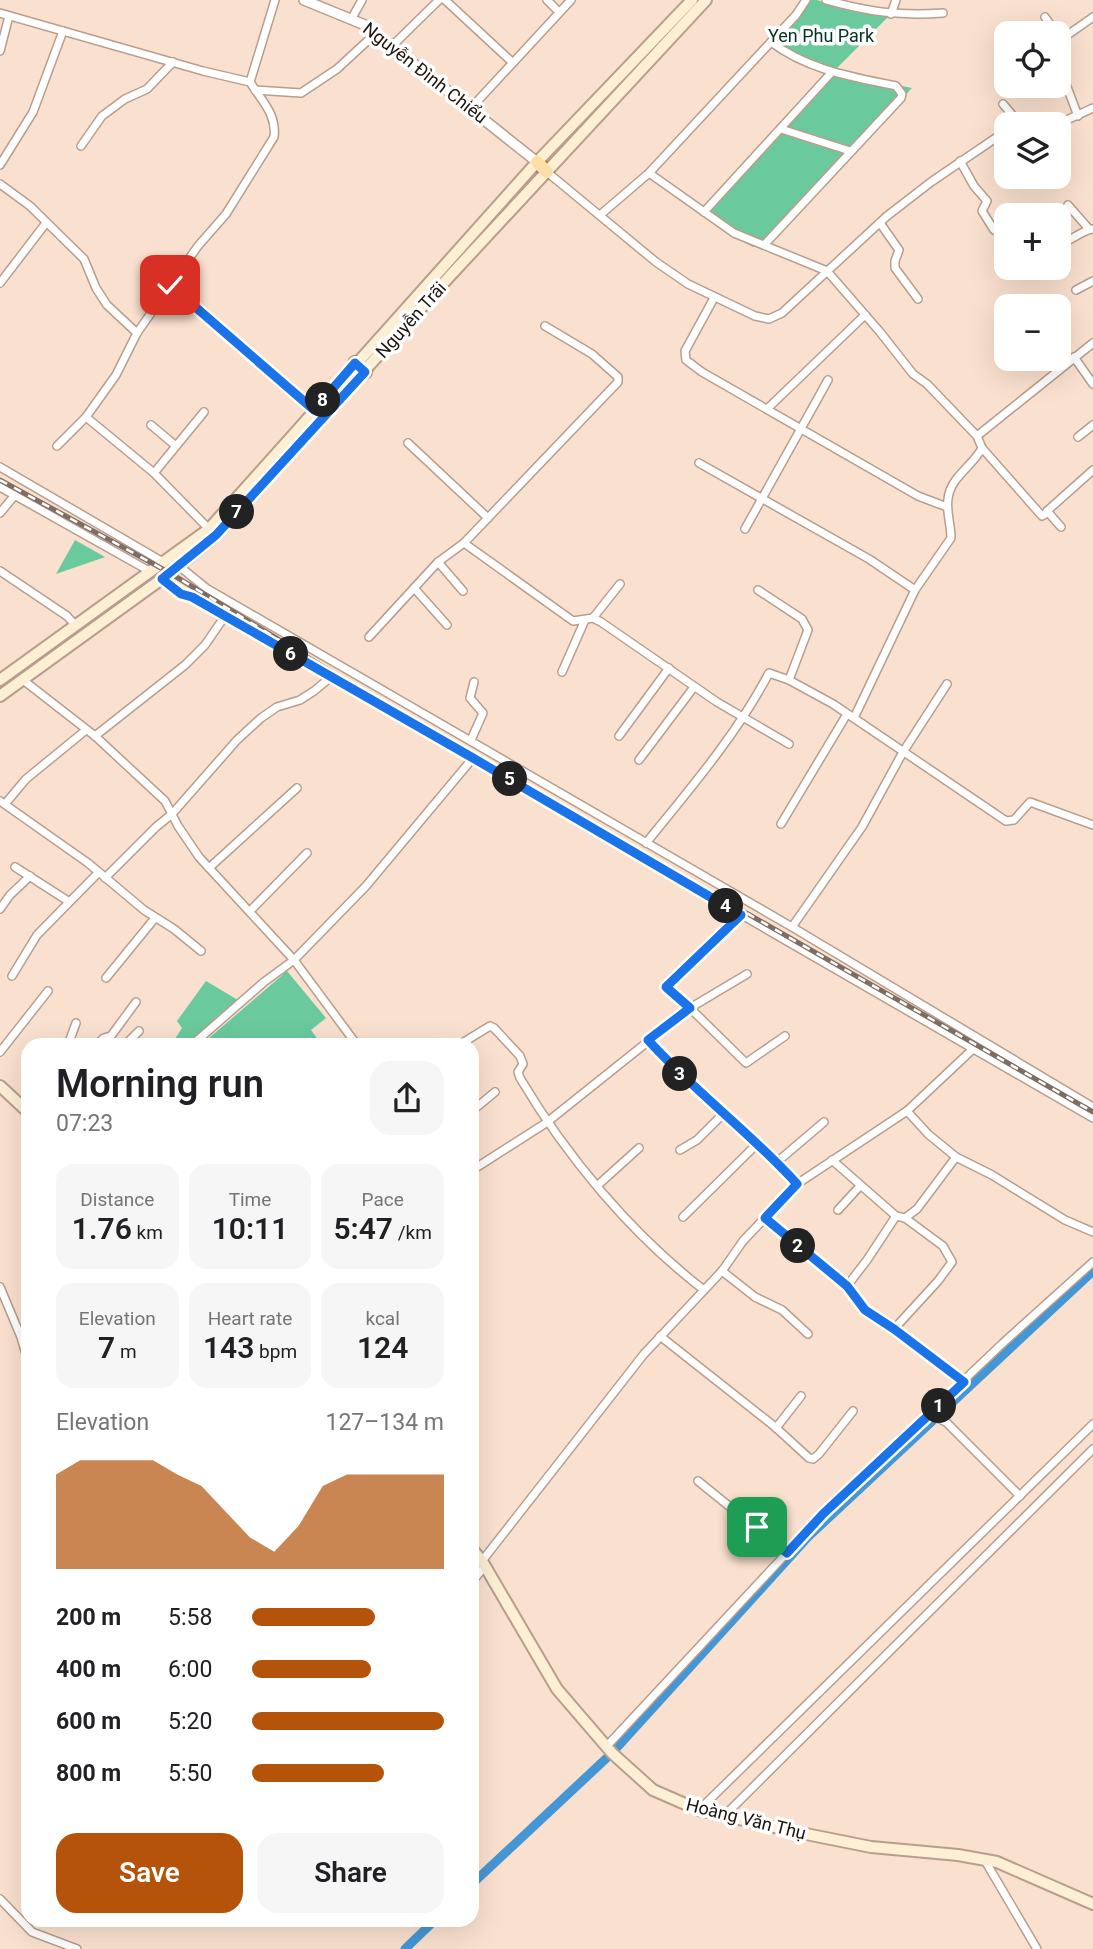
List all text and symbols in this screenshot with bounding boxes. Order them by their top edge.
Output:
street label: Nguyễn Đình Chiểu [359,18,491,128]
map controls [994,21,1071,371]
button: locate [994,21,1071,98]
park label: Yen Phu Park [768,25,875,46]
button: layers [994,112,1071,189]
button: + [994,203,1071,280]
pin [140,255,200,315]
icon: check [151,266,189,304]
street label: Nguyễn Trãi [371,277,450,362]
button: − [994,294,1071,371]
pin: 8 [306,382,340,418]
text: 8 [317,388,328,411]
pin: 7 [219,494,254,530]
text: 7 [231,500,242,523]
pin: 6 [274,636,308,672]
text: 6 [285,642,296,665]
pin: 5 [492,762,528,796]
text: 5 [504,767,515,790]
pin: 4 [708,888,744,923]
text: 4 [720,894,731,917]
pin: 3 [662,1056,698,1092]
button: share [370,1061,444,1135]
text: Morning run [56,1062,264,1106]
text: 3 [674,1062,685,1085]
text: 07:23 [56,1110,113,1137]
text: Distance [80,1188,154,1211]
text: Time [229,1188,271,1211]
text: Pace [362,1188,404,1211]
text: 1.76 [72,1211,132,1246]
text: 10:11 [212,1211,288,1246]
text: 5:47 [333,1211,393,1246]
text: km [132,1221,163,1244]
text: /km [393,1221,432,1244]
pin: 2 [780,1228,816,1264]
text: 2 [792,1234,803,1257]
text: Elevation [79,1307,156,1330]
text: Heart rate [208,1307,292,1330]
text: kcal [365,1307,400,1330]
text: 7 [98,1330,115,1365]
text: 143 [203,1330,254,1365]
text: 124 [357,1330,408,1365]
text: m [115,1340,137,1363]
text: bpm [254,1340,297,1363]
pin: 1 [922,1388,956,1424]
text: 1 [933,1394,944,1417]
text: Elevation [56,1409,149,1436]
text: 127–134 m [325,1409,444,1436]
pin [727,1497,787,1557]
icon: arrive [738,1508,776,1546]
text: 200 m [56,1604,121,1631]
text: 5:58 [168,1604,212,1631]
text: 400 m [56,1656,121,1683]
text: 6:00 [168,1656,212,1683]
text: 600 m [56,1708,121,1735]
text: 5:20 [168,1708,212,1735]
text: 800 m [56,1760,121,1787]
text: 5:50 [168,1760,212,1787]
street label: Hoàng Văn Thụ [684,1793,808,1844]
button: Save [56,1833,243,1913]
button: Share [257,1833,444,1913]

